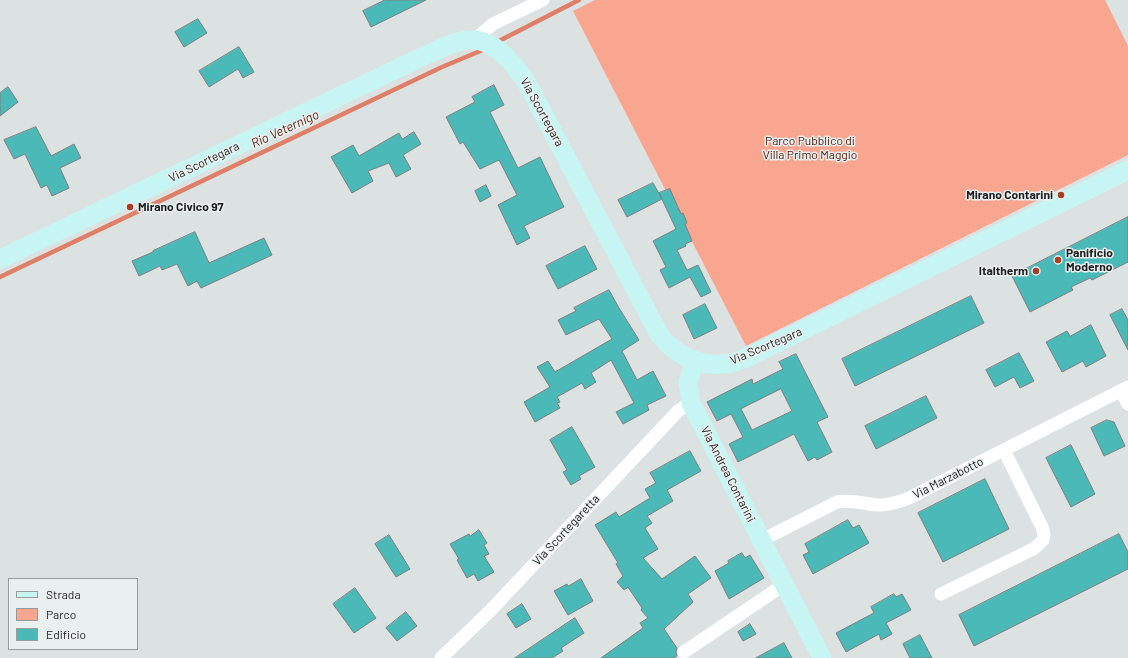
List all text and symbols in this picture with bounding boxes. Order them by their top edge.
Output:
street label: Via Scortegara [517,75,567,149]
water label: Rio Veternigo [249,106,321,152]
park label: Parco Pubblico di Villa Primo Maggio [763,134,857,162]
street label: Via Scortegara [166,139,242,185]
place label: Mirano Contarini [966,188,1053,202]
marker: Mirano Contarini [1056,190,1066,200]
place label: Mirano Civico 97 [138,200,224,214]
marker: Mirano Civico 97 [125,202,135,212]
place label: Panificio Moderno [1066,246,1113,274]
marker: Panificio Moderno [1053,255,1063,265]
place label: Italtherm [979,264,1028,278]
marker: Italtherm [1031,266,1041,276]
street label: Via Scortegara [728,324,804,368]
street label: Via Andrea Contarini [698,424,758,524]
street label: Via Marzabotto [910,454,986,502]
street label: Via Scortegaretta [530,492,602,568]
legend [8,578,138,650]
text: Strada [46,587,81,601]
text: Parco [46,607,76,621]
text: Edificio [46,627,86,641]

